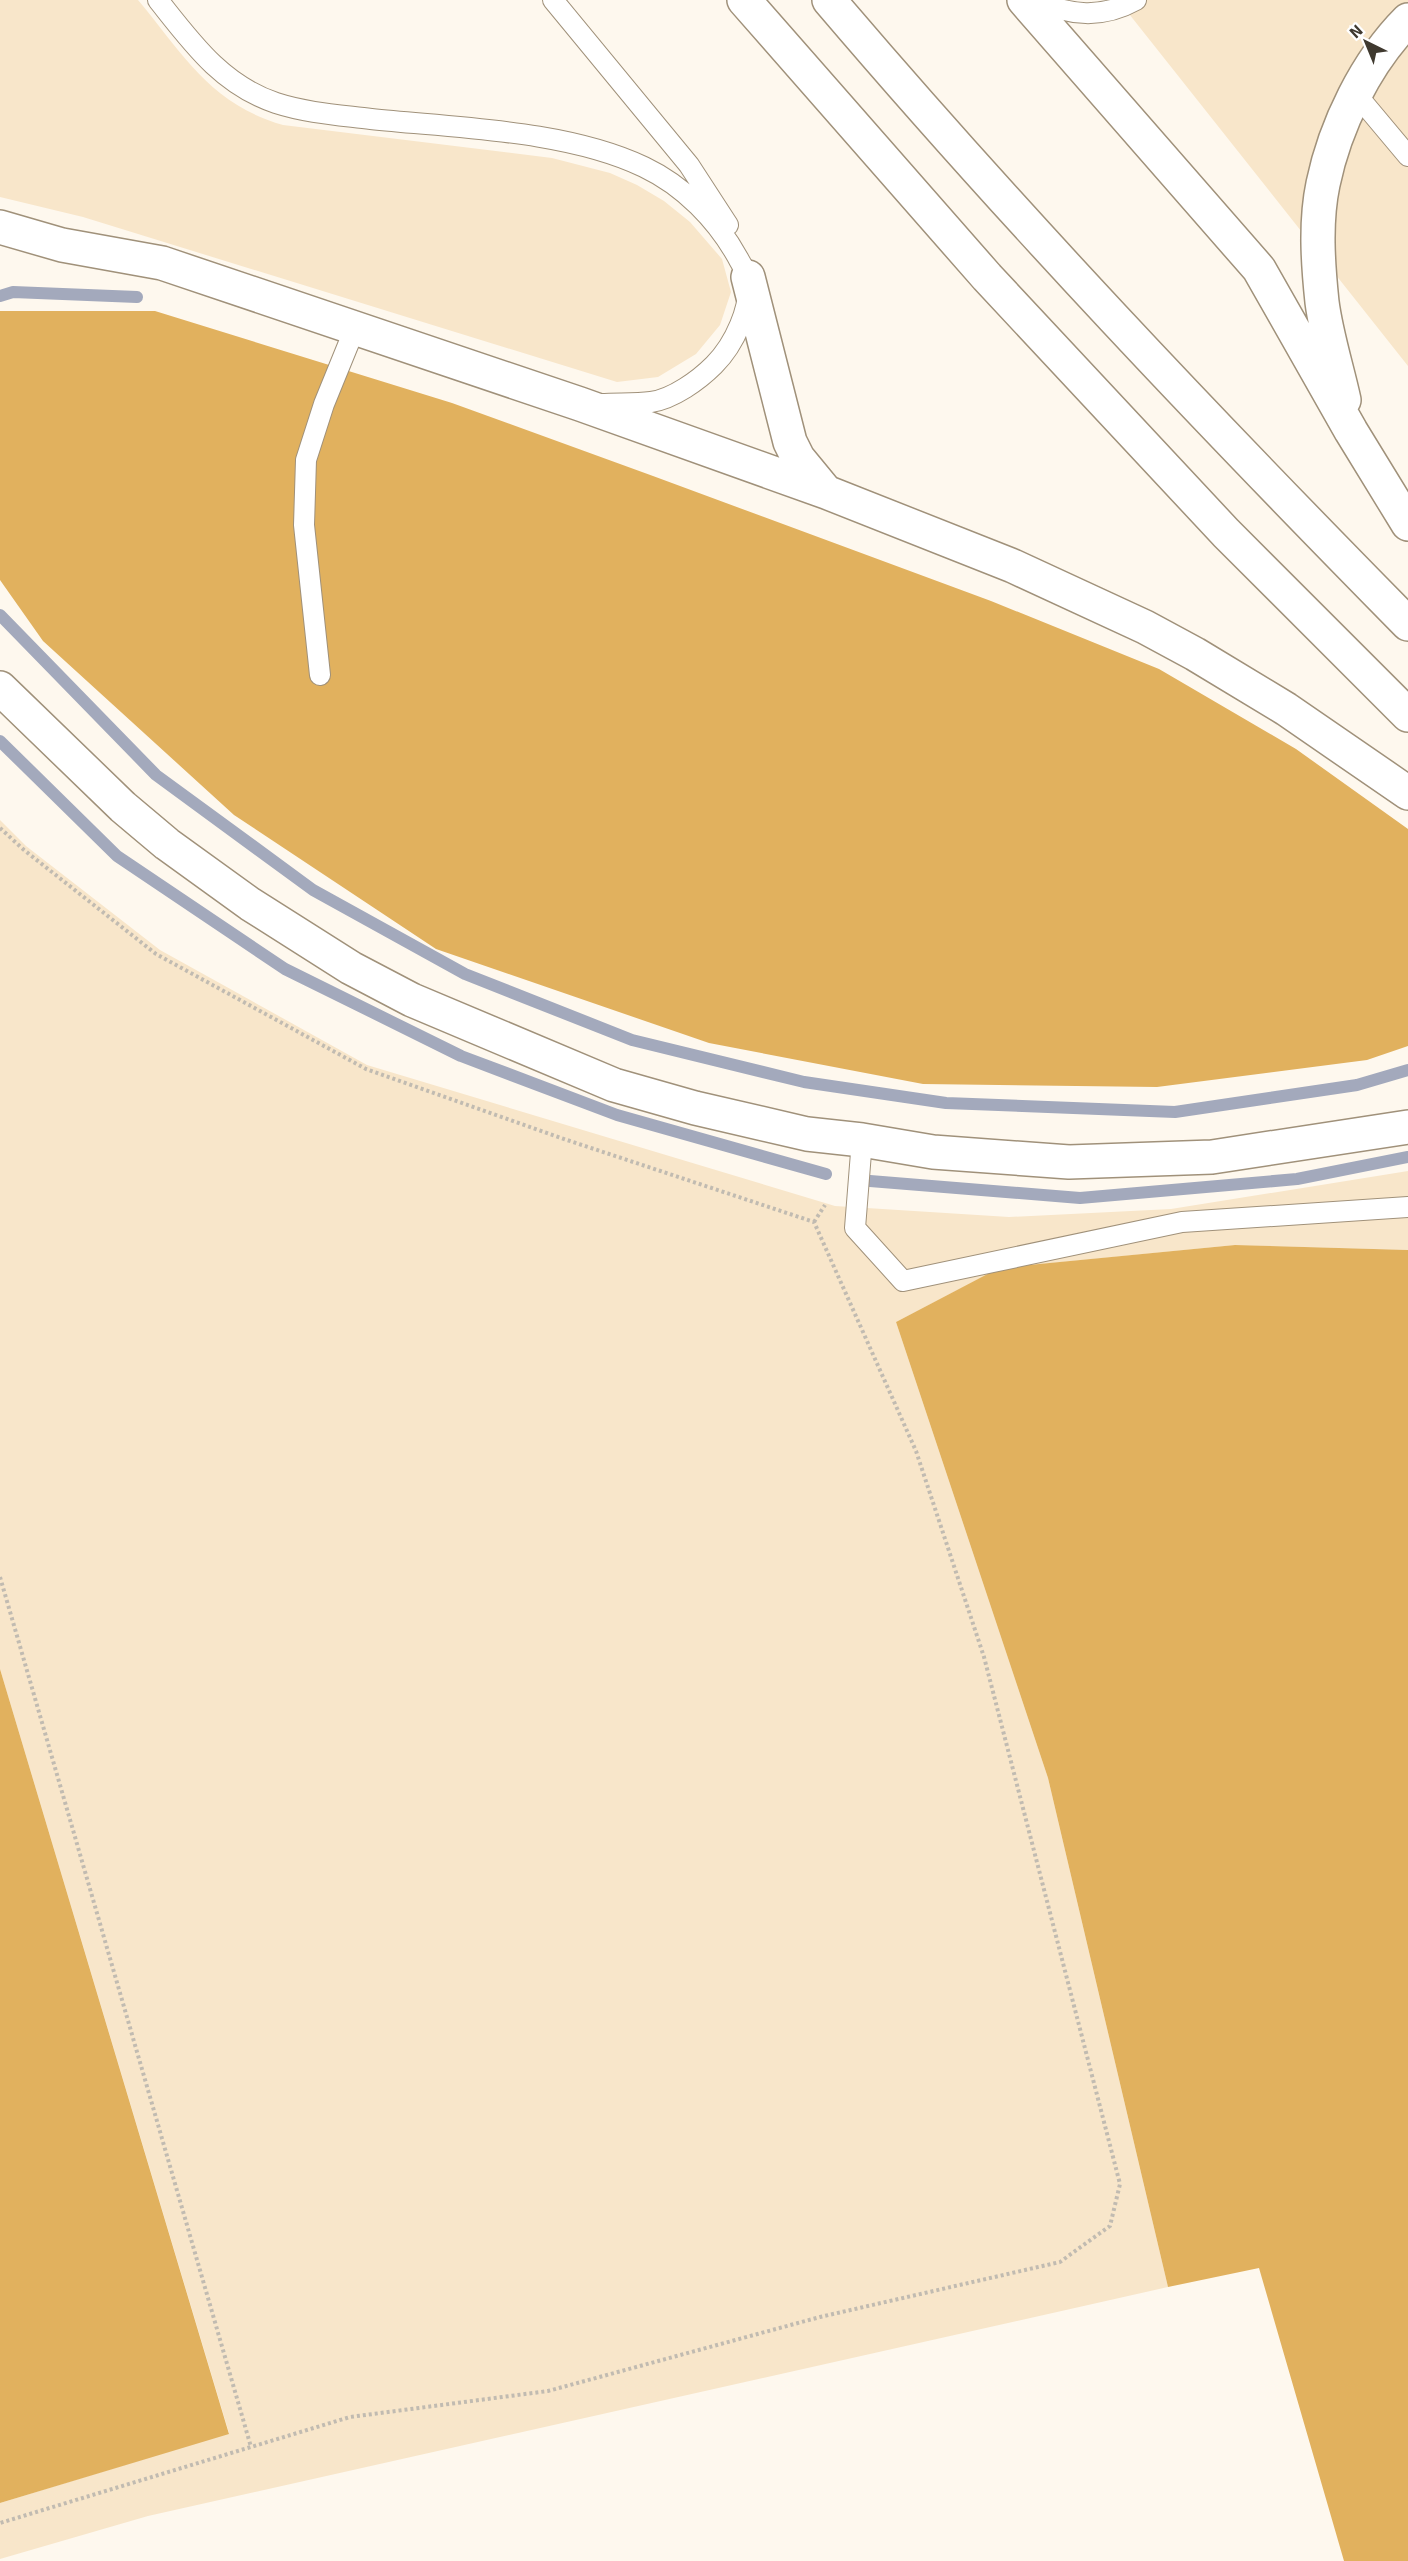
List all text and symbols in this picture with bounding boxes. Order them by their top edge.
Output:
north arrow [1336,12,1396,72]
text: N [1346,21,1367,43]

